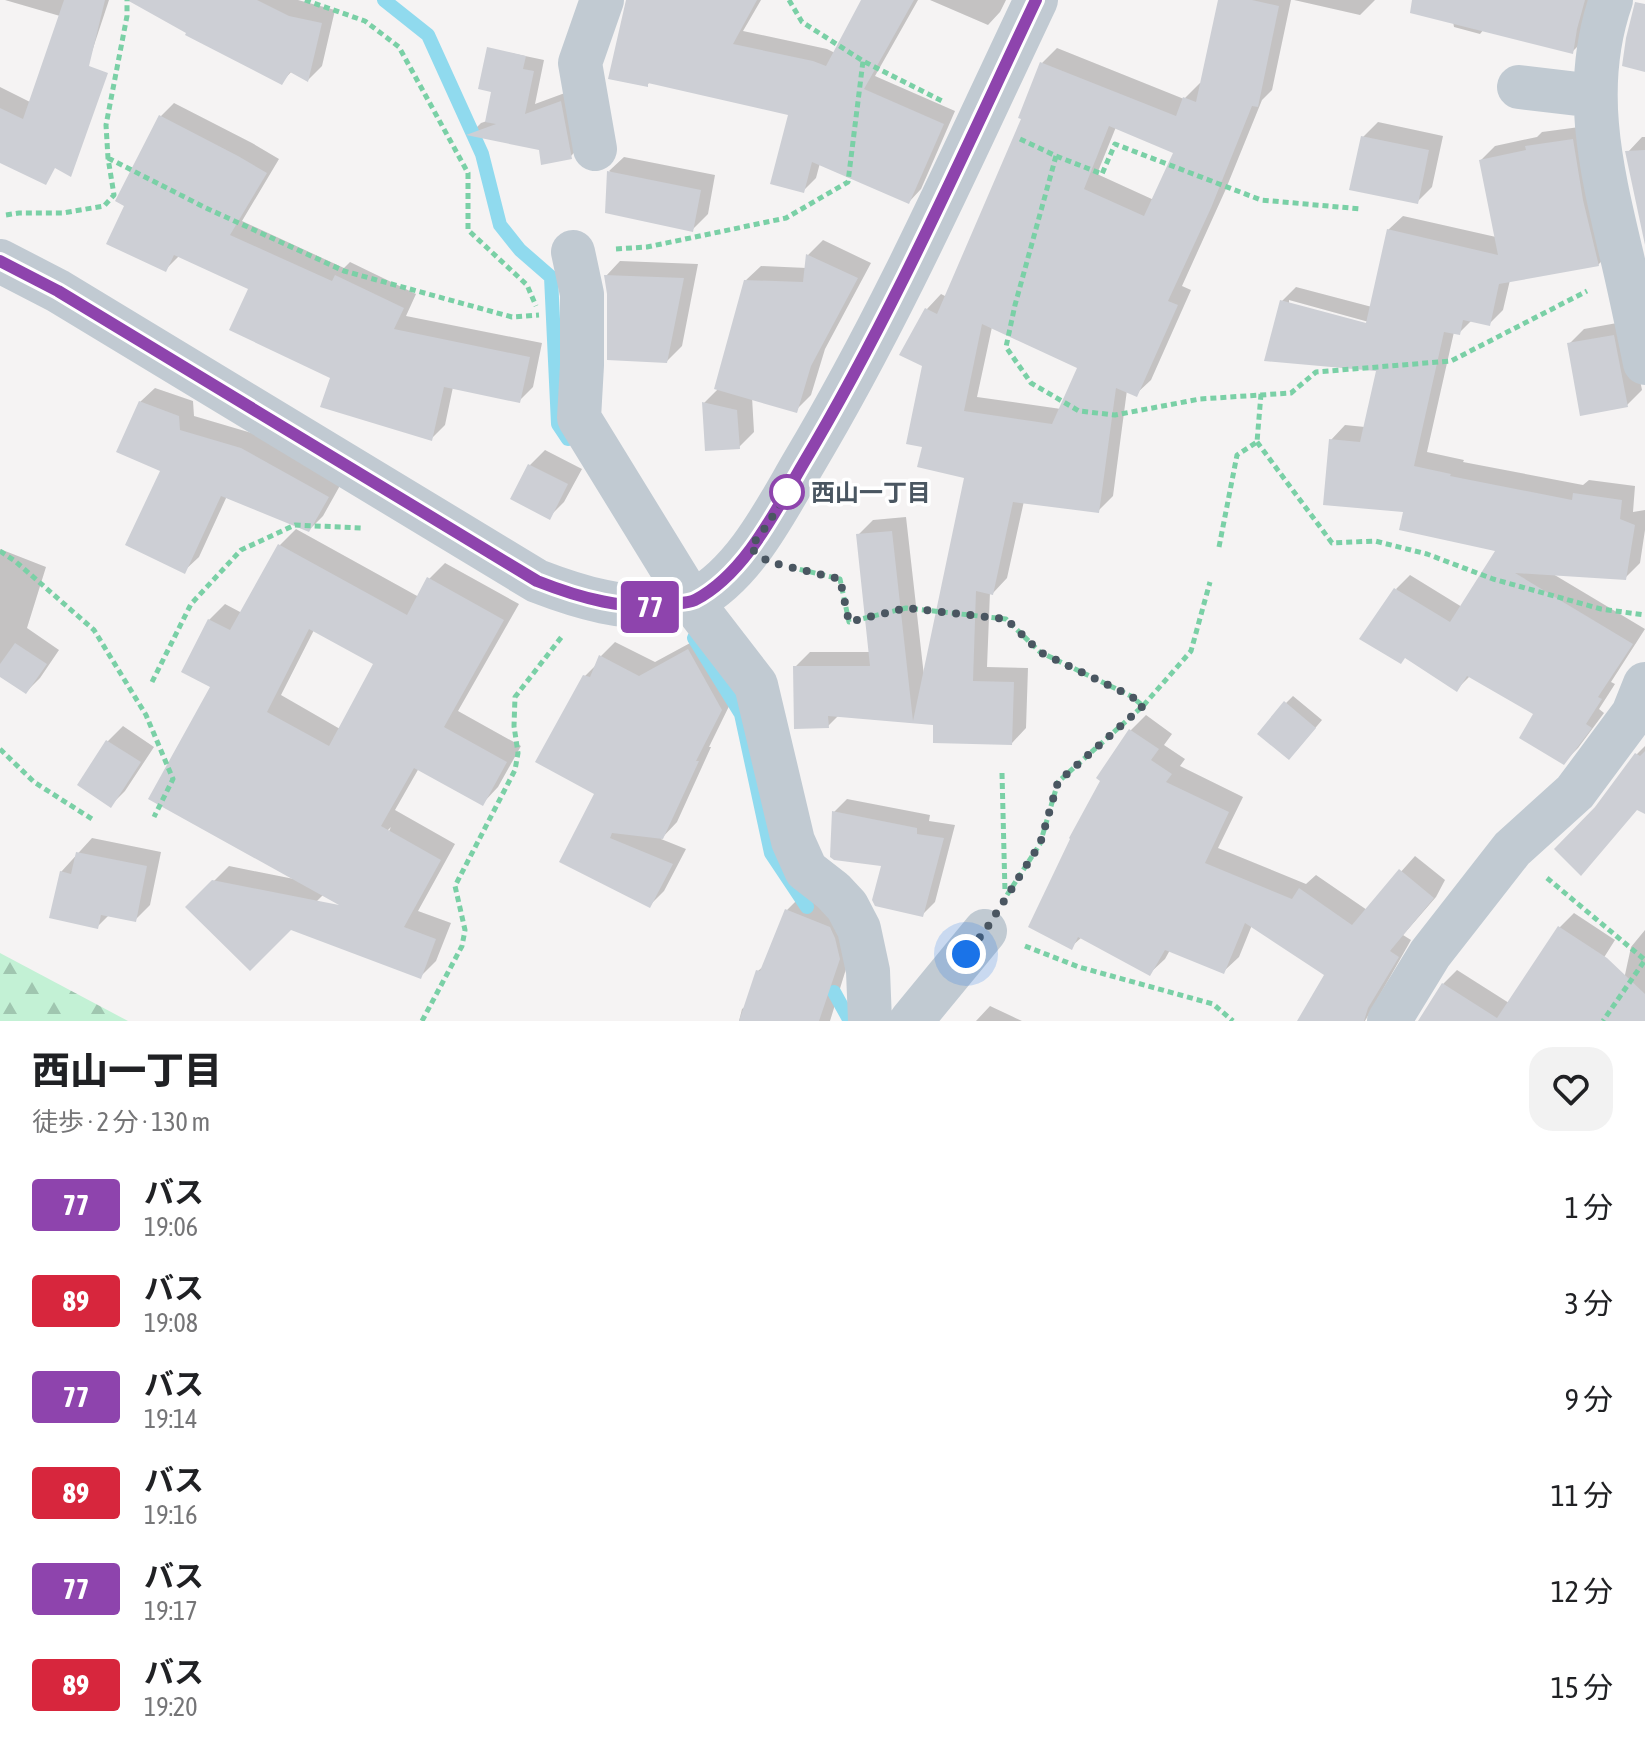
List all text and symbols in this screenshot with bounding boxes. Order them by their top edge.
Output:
marker: 西山一丁目 [770,475,804,509]
place label: 西山一丁目 [811,479,931,506]
line badge: 77 [614,581,686,633]
text: 77 [637,591,663,623]
your location [946,934,986,974]
button: heart [1529,1047,1613,1131]
text: 西山一丁目 [32,1049,222,1092]
text: 徒歩 · 2 分 · 130 m [32,1107,210,1137]
text: バス [144,1175,204,1209]
text: 77 [63,1189,89,1221]
text: 1 分 [1565,1190,1613,1224]
text: 19:06 [144,1212,198,1242]
text: バス [144,1271,204,1305]
text: 89 [63,1285,89,1317]
text: 3 分 [1565,1286,1613,1320]
text: 19:08 [144,1308,198,1338]
text: バス [144,1367,204,1401]
text: 77 [63,1381,89,1413]
text: 9 分 [1565,1382,1613,1416]
text: 19:14 [144,1404,198,1434]
text: バス [144,1463,204,1497]
text: 89 [63,1477,89,1509]
text: 11 分 [1551,1478,1613,1512]
text: 19:16 [144,1500,198,1530]
text: バス [144,1559,204,1593]
text: 77 [63,1573,89,1605]
text: 12 分 [1551,1574,1613,1608]
text: 19:17 [144,1596,198,1626]
text: バス [144,1655,204,1689]
text: 89 [63,1669,89,1701]
text: 15 分 [1551,1670,1613,1704]
text: 19:20 [144,1692,198,1722]

